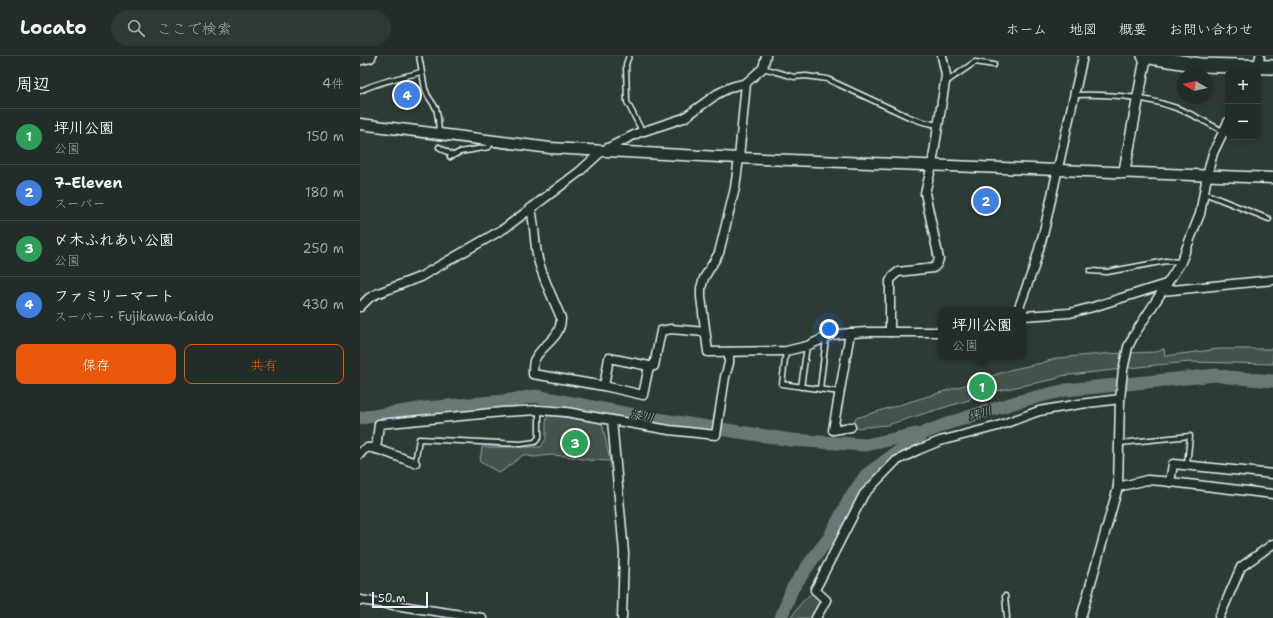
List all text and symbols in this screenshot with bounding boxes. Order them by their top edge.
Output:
search box [111,10,391,46]
text: Locato [20,15,87,40]
icon: search [125,17,147,39]
text: ここで検索 [157,19,232,39]
text: ホーム [1006,20,1047,38]
text: 地図 [1069,20,1097,38]
text: 概要 [1119,20,1147,38]
text: お問い合わせ [1169,20,1253,38]
north arrow [1177,68,1213,104]
map controls [1225,68,1261,140]
button: + [1225,68,1261,104]
text: 周辺 [16,73,50,95]
text: 4件 [322,75,344,92]
pin: 4 [394,80,420,110]
button: − [1225,104,1261,140]
text: 坪川公園 [54,118,114,138]
text: 1 [26,128,32,145]
text: 150 m [306,128,344,145]
text: 公園 [54,140,80,157]
text: 7-Eleven [54,173,123,193]
text: 2 [24,184,34,201]
text: 180 m [305,184,344,201]
pin: 2 [973,186,999,216]
text: スーパー [54,195,105,212]
text: 〆木ふれあい公園 [54,230,174,250]
text: 3 [24,240,34,257]
text: 250 m [303,240,344,257]
text: 公園 [54,252,80,269]
text: ファミリーマート [54,286,175,306]
text: 4 [24,296,34,313]
text: 430 m [302,296,344,313]
popup [938,307,1026,359]
text: スーパー · Fujikawa-Kaido [54,308,214,325]
text: 坪川公園 [952,315,1012,335]
your location [819,319,839,339]
text: 公園 [952,337,978,354]
button: 保存 [16,344,176,384]
button: 共有 [184,344,344,384]
pin: 1 [969,372,995,402]
water label: 坪川 [966,403,994,425]
water label: 漆川 [629,406,655,426]
pin: 3 [562,428,588,458]
scale bar [372,590,428,609]
text: 50 m [378,591,406,606]

